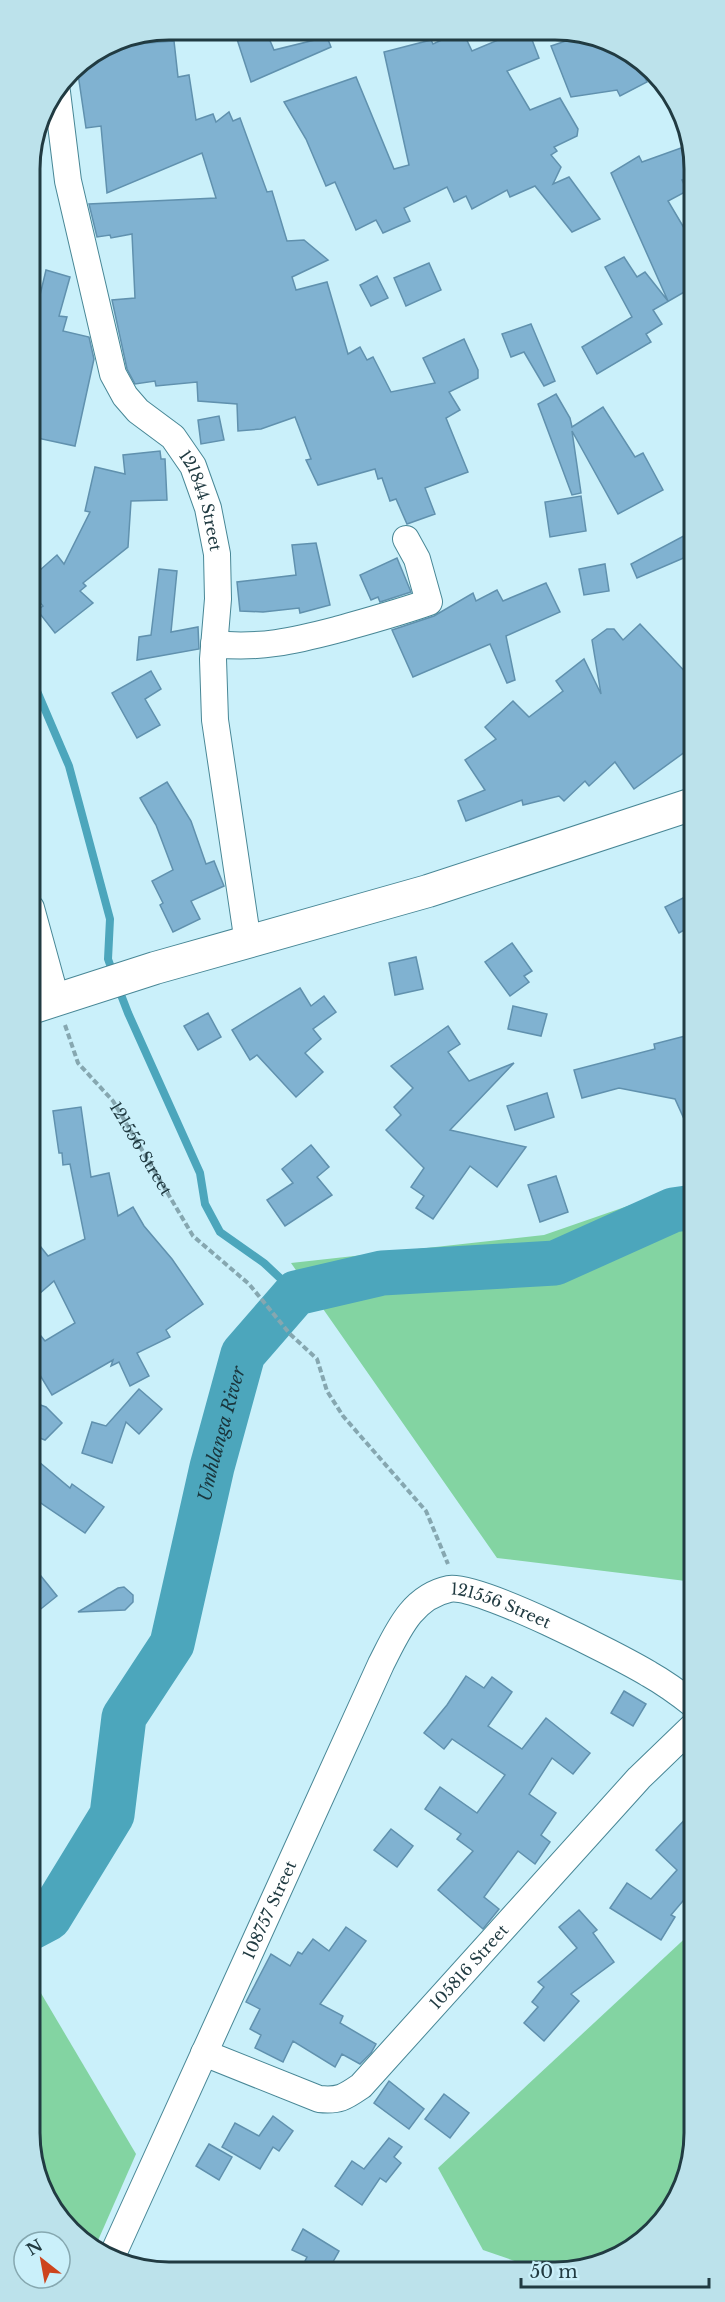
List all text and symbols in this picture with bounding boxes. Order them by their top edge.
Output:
street label: 121844 Street [175,446,226,553]
street label: 121556 Street [106,1098,177,1199]
water label: Umhlanga River [194,1363,250,1503]
street label: 121556 Street [450,1579,554,1632]
street label: 108757 Street [238,1857,300,1962]
street label: 105816 Street [425,1920,512,2013]
north arrow [12,2230,72,2290]
text: N [23,2235,46,2260]
scale bar [521,2251,708,2289]
text: 50 m [530,2261,578,2283]

